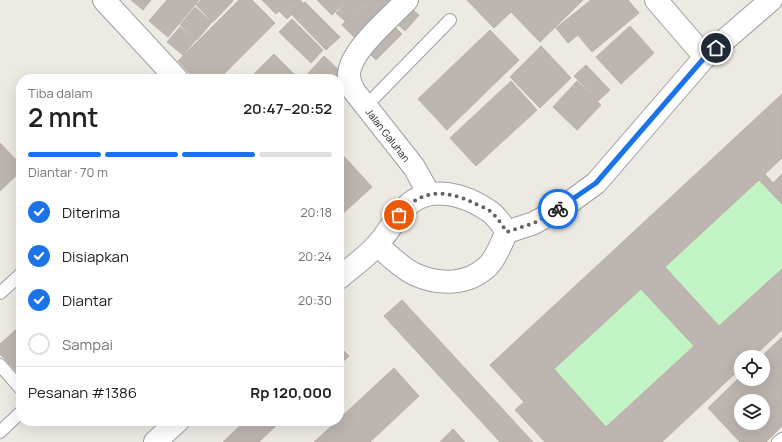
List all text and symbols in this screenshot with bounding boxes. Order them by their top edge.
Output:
pin [699,31,733,65]
icon: home [705,37,727,59]
text: Tiba dalam [28,84,93,102]
text: 20:47–20:52 [243,98,332,119]
text: 2 mnt [28,99,98,135]
street label: Jalan Galuhan [363,105,413,165]
text: Diantar · 70 m [28,163,108,181]
courier [538,189,578,229]
pin [382,198,416,232]
icon: bike [547,198,569,220]
icon: check [28,201,50,223]
text: Diterima [62,202,120,223]
text: 20:18 [300,203,332,221]
icon: bag [388,204,410,226]
icon: check [28,245,50,267]
text: Disiapkan [62,246,129,267]
text: 20:24 [298,247,332,265]
icon: check [28,289,50,311]
text: Diantar [62,290,113,311]
text: 20:30 [298,291,332,309]
text: Sampai [62,334,113,355]
map controls [734,350,770,430]
button: locate [734,350,770,386]
text: Pesanan #1386 [28,382,137,403]
text: Rp 120,000 [250,382,332,403]
button: layers [734,394,770,430]

